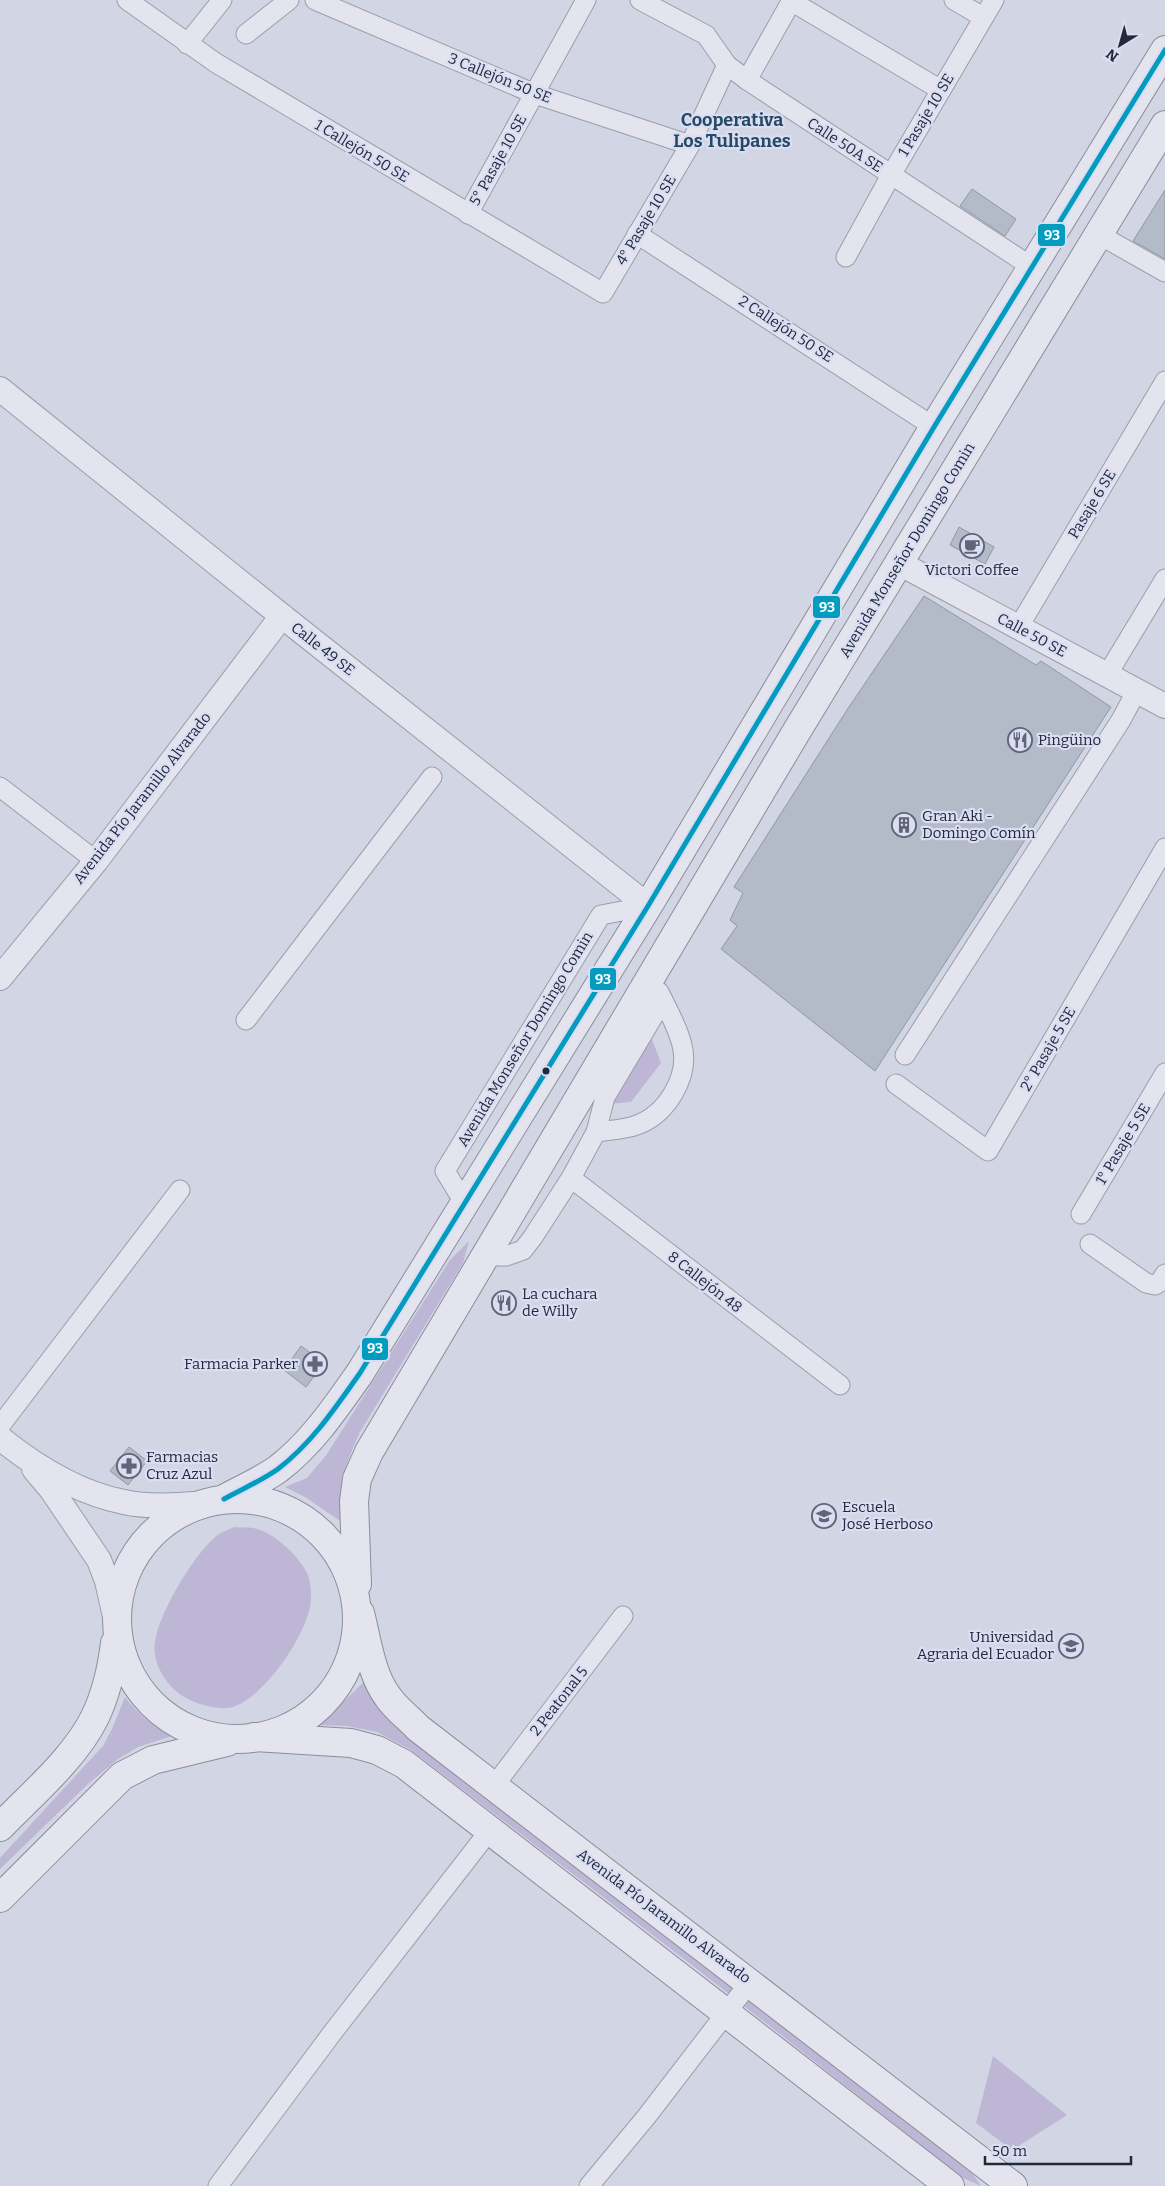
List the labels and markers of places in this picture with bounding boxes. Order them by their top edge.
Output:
cafe icon: Victori Coffee [959,533,985,559]
place label: Victori Coffee [925,561,1019,579]
restaurant icon: Pingüino [1007,727,1033,753]
place label: Pingüino [1038,731,1101,749]
place label: Gran Aki - Domingo Comín [922,807,1036,842]
building icon: Gran Aki - Domingo Comín [891,812,917,838]
unlabelled marker [541,1066,551,1076]
place label: La cuchara de Willy [522,1285,597,1320]
restaurant icon: La cuchara de Willy [491,1290,517,1316]
pharmacy icon: Farmacia Parker [302,1351,328,1377]
place label: Farmacia Parker [184,1355,298,1373]
place label: Farmacias Cruz Azul [146,1448,218,1483]
pharmacy icon: Farmacias Cruz Azul [116,1453,142,1479]
place label: Escuela José Herboso [841,1498,933,1533]
school or university icon: Escuela José Herboso [811,1503,837,1529]
place label: Universidad Agraria del Ecuador [917,1628,1054,1663]
school or university icon: Universidad Agraria del Ecuador [1058,1633,1084,1659]

